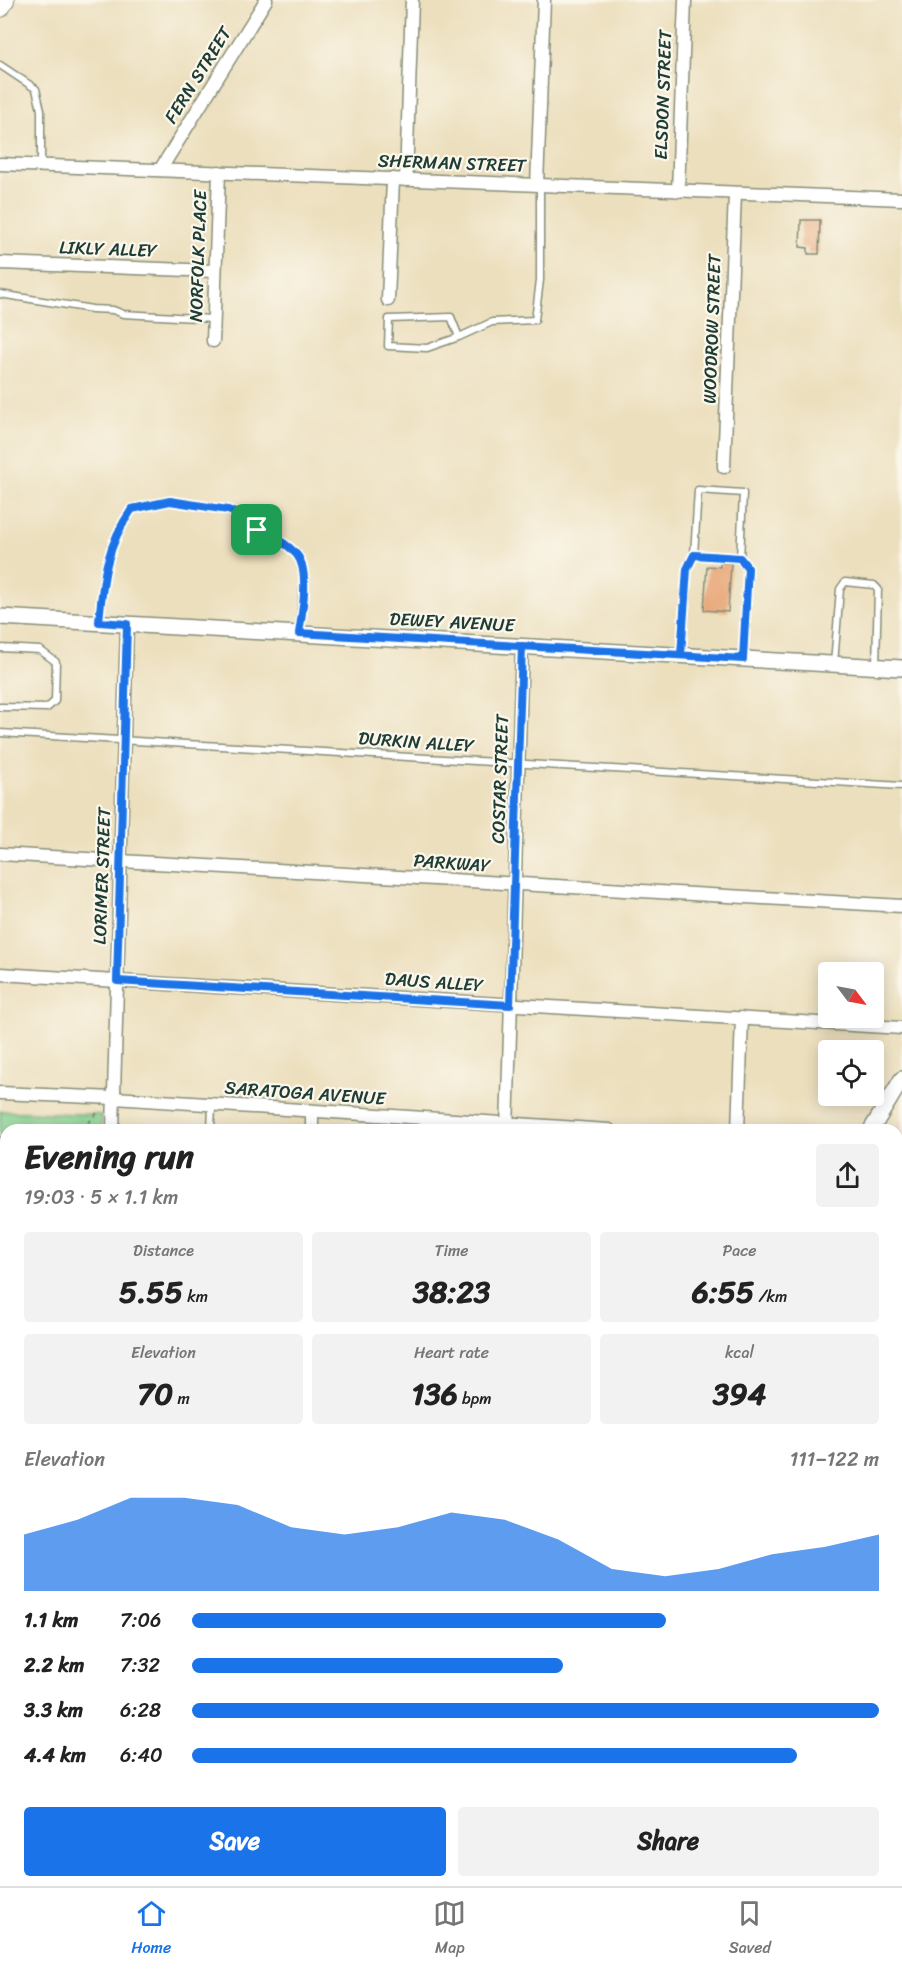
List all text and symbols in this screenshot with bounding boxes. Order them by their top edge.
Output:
street label: FERN STREET [155,19,241,130]
street label: ELSDON STREET [645,28,681,160]
street label: SHERMAN STREET [378,144,528,182]
street label: NORFOLK PLACE [180,188,216,323]
street label: LIKLY ALLEY [59,231,158,267]
street label: WOODROW STREET [693,252,731,404]
pin [231,504,282,555]
icon: arrive [240,513,273,546]
street label: DEWEY AVENUE [389,603,516,641]
street label: COSTAR STREET [482,713,518,844]
street label: DURKIN ALLEY [357,722,476,762]
street label: LORIMER STREET [84,805,120,945]
street label: PARKWAY [412,844,493,882]
north arrow [818,962,884,1028]
map controls [818,962,884,1106]
street label: DAUS ALLEY [384,963,485,1001]
button: locate [818,1040,884,1106]
street label: SARATOGA AVENUE [224,1071,387,1115]
text: Evening run [24,1128,194,1186]
button: share [816,1144,879,1207]
text: 19:03 · 5 × 1.1 km [24,1180,178,1215]
text: Distance [133,1236,194,1265]
text: Time [435,1236,468,1265]
text: Pace [723,1236,756,1265]
text: 5.55 [119,1265,183,1319]
text: 38:23 [413,1265,490,1319]
text: 6:55 [692,1265,754,1319]
text: km [183,1282,208,1311]
text: /km [754,1282,787,1311]
text: Elevation [131,1338,196,1367]
text: Heart rate [414,1338,489,1367]
text: kcal [725,1338,754,1367]
text: 70 [137,1367,173,1421]
text: 136 [411,1367,458,1421]
text: 394 [713,1367,766,1421]
text: m [173,1384,190,1413]
text: bpm [458,1384,492,1413]
text: Elevation [24,1442,105,1477]
text: 111–122 m [790,1442,879,1477]
text: 1.1 km [24,1603,78,1638]
text: 7:06 [120,1603,161,1638]
text: 2.2 km [24,1648,84,1683]
text: 7:32 [120,1648,160,1683]
text: 3.3 km [24,1693,83,1728]
text: 6:28 [120,1693,161,1728]
text: 4.4 km [24,1738,86,1773]
text: 6:40 [120,1738,163,1773]
button: Save [24,1807,446,1876]
button: Share [458,1807,879,1876]
tab: Home [131,1897,171,1962]
tab: Map [433,1897,466,1962]
tab: Saved [729,1897,771,1962]

